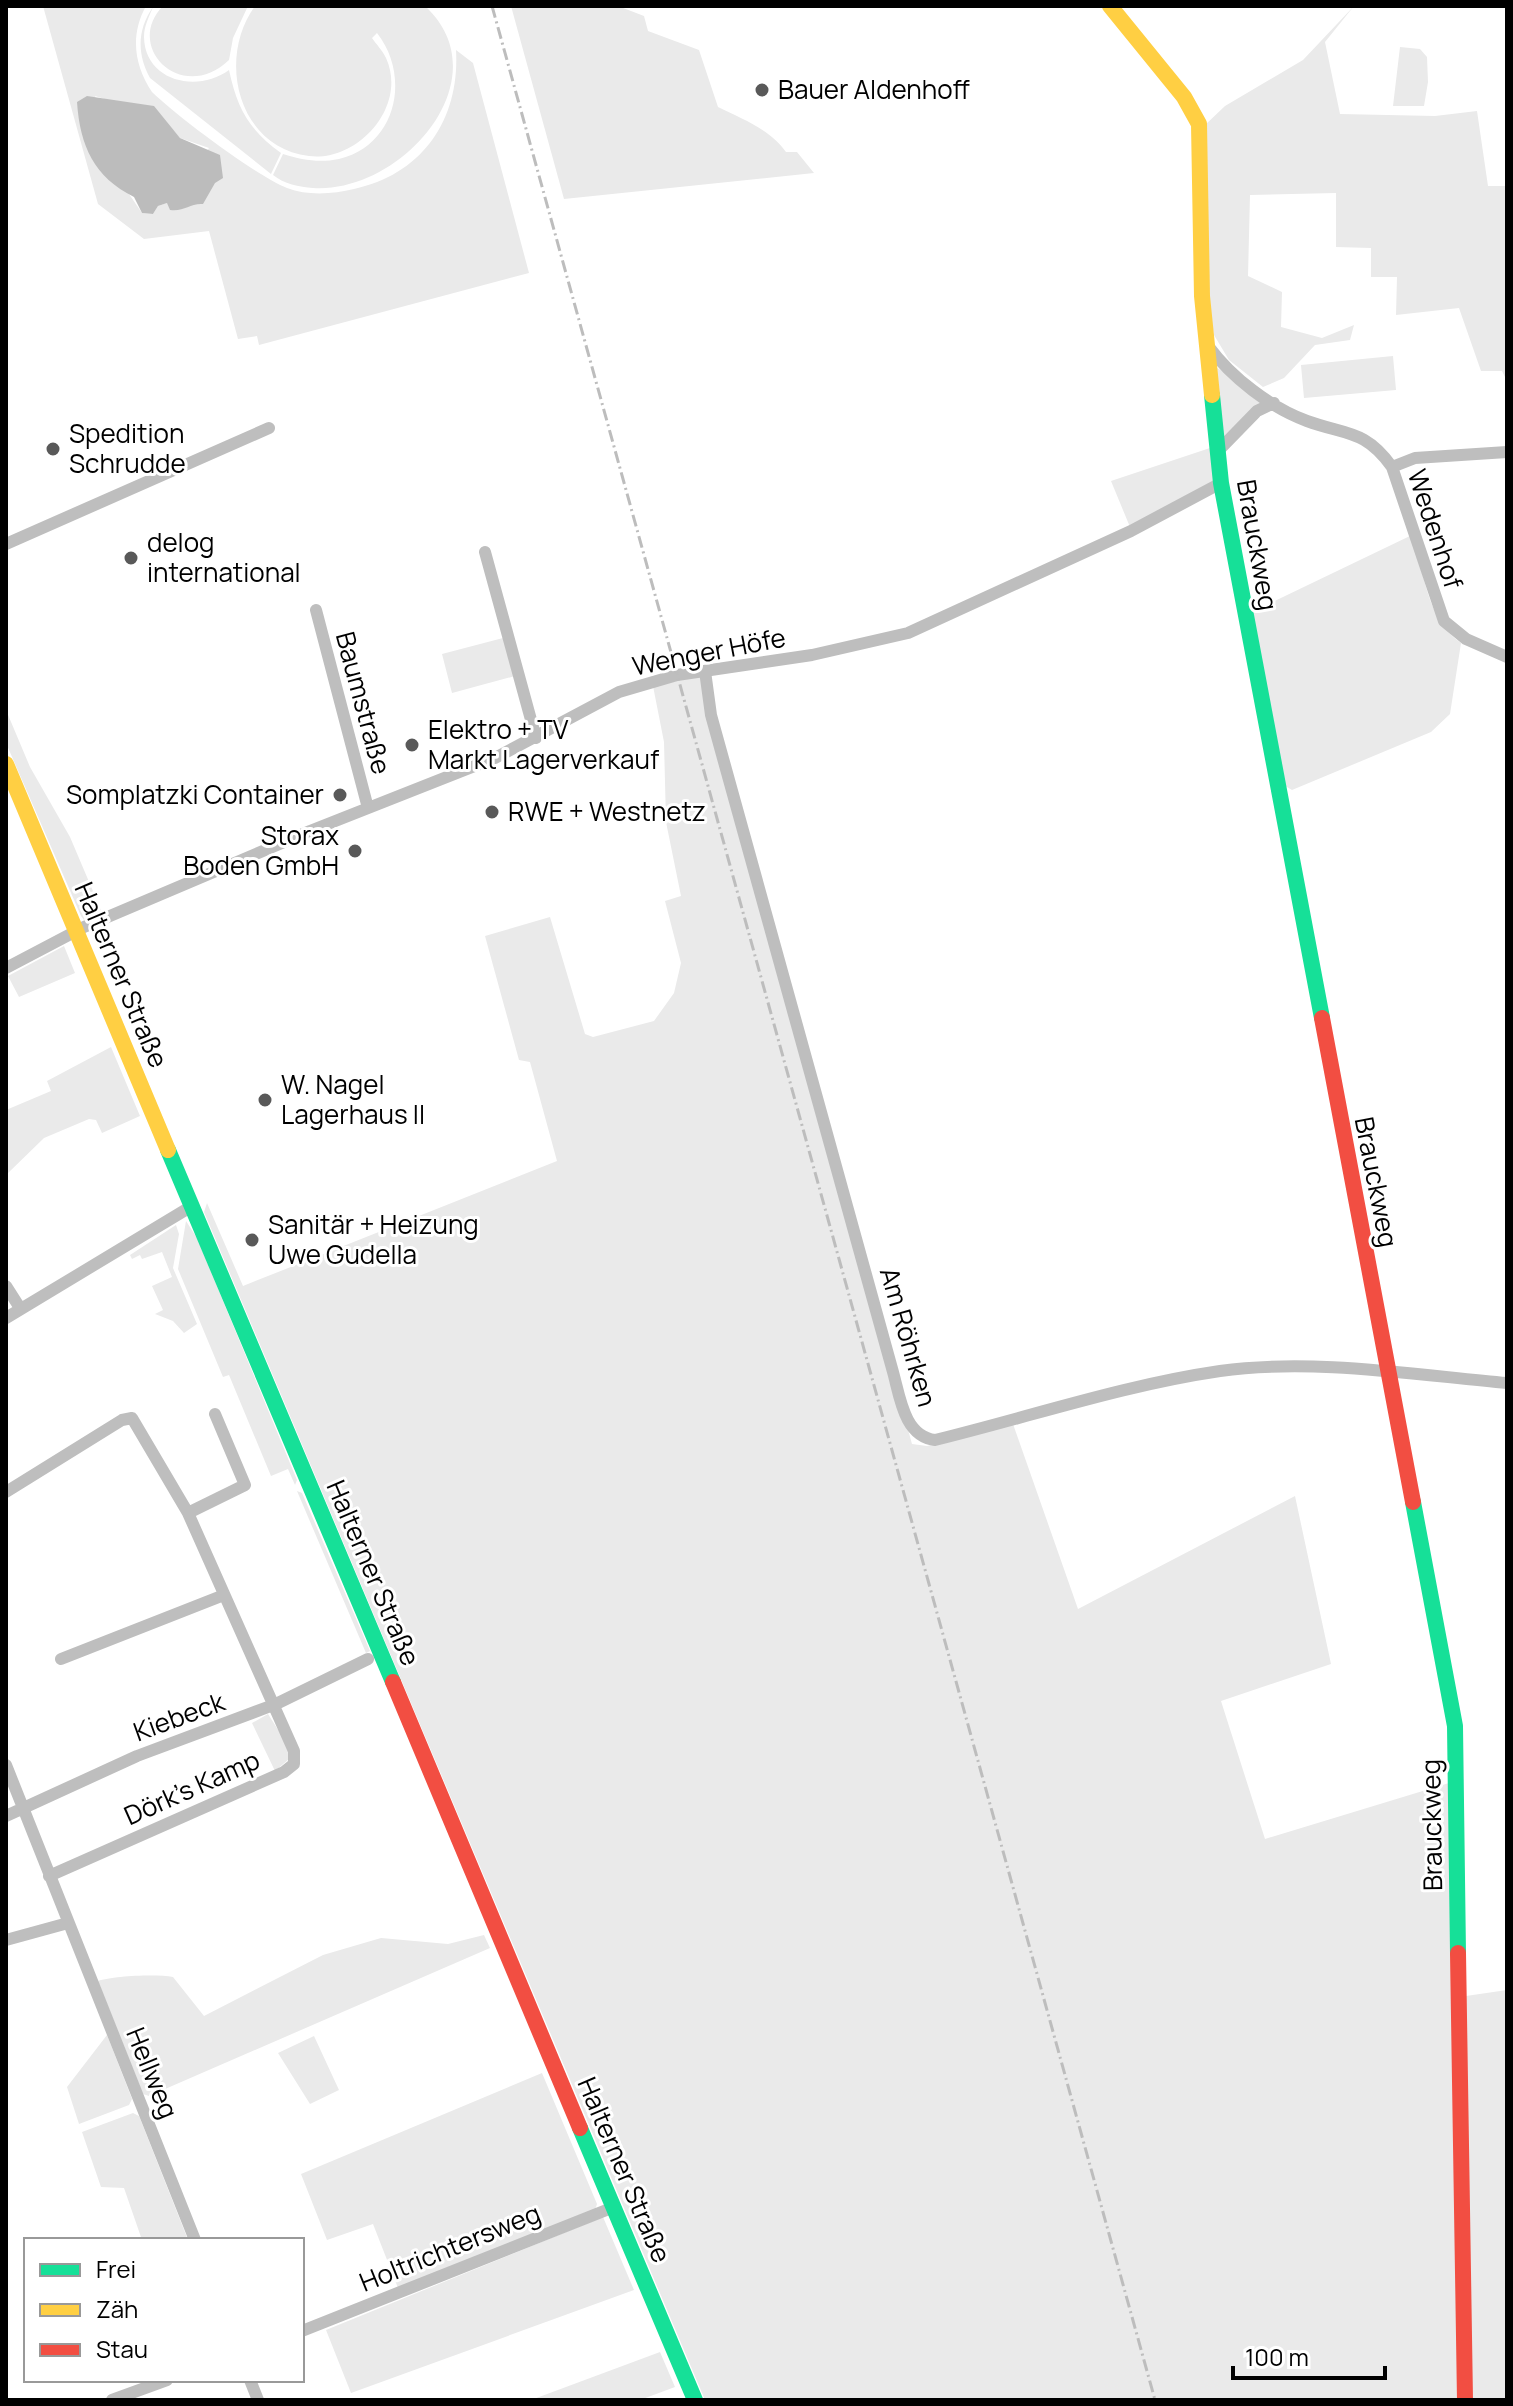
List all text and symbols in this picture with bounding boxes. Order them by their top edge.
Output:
place label: Bauer Aldenhoff [778,71,970,107]
marker: Bauer Aldenhoff [753,81,771,99]
place label: Spedition Schrudde [69,415,186,481]
marker: Spedition Schrudde [44,440,62,458]
street label: Wedenhof [1400,464,1472,593]
street label: Brauckweg [1229,477,1287,613]
place label: delog international [147,524,301,590]
marker: delog international [122,549,140,567]
street label: Wenger Höfe [629,619,788,683]
street label: Baumstraße [328,628,400,778]
place label: Elektro + TV Markt Lagerverkauf [428,711,659,777]
marker: Elektro + TV Markt Lagerverkauf [403,736,421,754]
place label: Somplatzki Container [66,776,324,812]
marker: Somplatzki Container [331,786,349,804]
place label: RWE + Westnetz [508,793,706,829]
marker: RWE + Westnetz [483,803,501,821]
place label: Storax Boden GmbH [183,817,339,883]
marker: Storax Boden GmbH [346,842,364,860]
street label: Halterner Straße [67,876,177,1073]
place label: W. Nagel Lagerhaus II [281,1066,425,1132]
marker: W. Nagel Lagerhaus II [256,1091,274,1109]
street label: Brauckweg [1347,1114,1407,1250]
place label: Sanitär + Heizung Uwe Gudella [268,1206,479,1272]
marker: Sanitär + Heizung Uwe Gudella [243,1231,261,1249]
street label: Am Röhrken [872,1263,946,1411]
street label: Halterner Straße [319,1474,429,1671]
street label: Kiebeck [128,1683,230,1749]
street label: Dörk's Kamp [118,1741,265,1833]
street label: Brauckweg [1412,1759,1450,1891]
street label: Hellweg [118,2022,187,2123]
street label: Halterner Straße [570,2071,680,2268]
street label: Holtrichtersweg [354,2194,545,2300]
legend [24,2238,304,2382]
text: Frei [96,2252,136,2285]
text: Zäh [96,2292,138,2325]
scale bar [1233,2330,1385,2380]
text: Stau [96,2332,148,2365]
text: 100 m [1245,2340,1309,2373]

